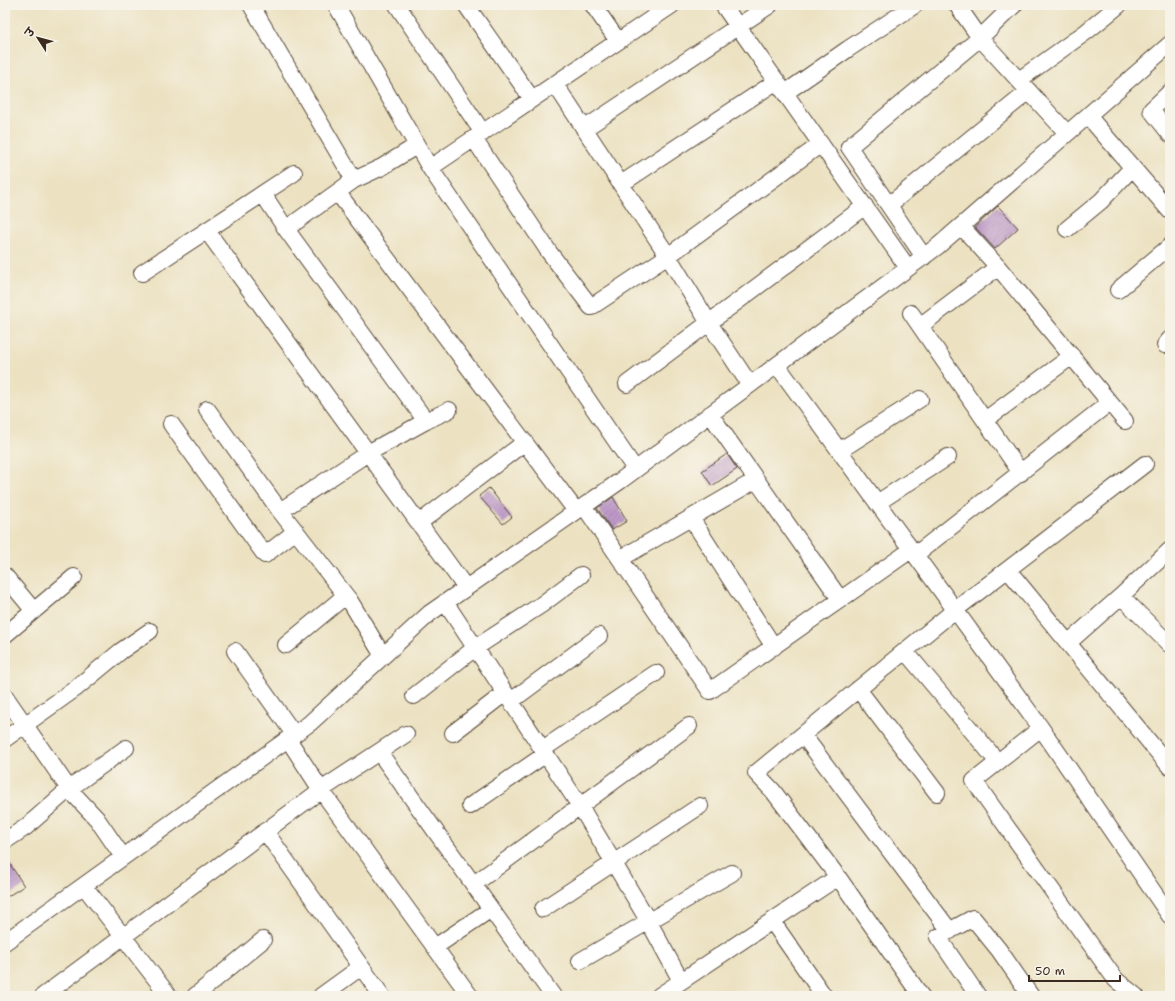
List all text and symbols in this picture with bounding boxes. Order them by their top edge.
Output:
north arrow [18,18,58,58]
text: उ [22,24,40,41]
scale bar [1029,957,1120,983]
text: 50 m [1035,963,1065,979]

